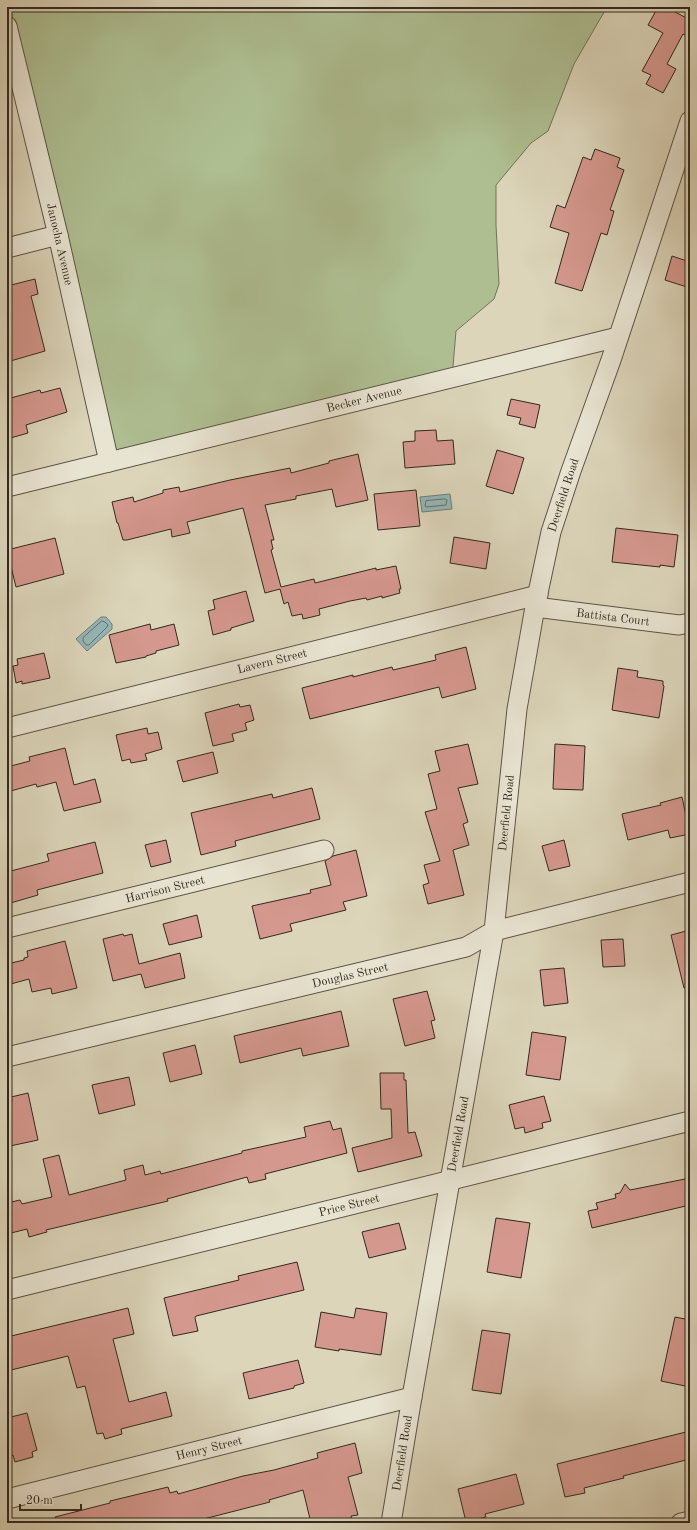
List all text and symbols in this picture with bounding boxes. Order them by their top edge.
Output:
street label: Janocha Avenue [44,202,74,287]
street label: Becker Avenue [325,385,404,415]
street label: Deerfield Road [546,457,582,534]
street label: Battista Court [575,608,650,628]
street label: Lavern Street [236,648,308,676]
street label: Deerfield Road [497,774,517,852]
street label: Harrison Street [124,874,206,906]
street label: Douglas Street [311,961,389,991]
street label: Deerfield Road [446,1095,472,1173]
street label: Price Street [318,1193,381,1219]
street label: Deerfield Road [391,1414,415,1492]
street label: Henry Street [175,1435,244,1463]
scale bar [20,1486,81,1512]
text: 20 m [26,1495,53,1507]

